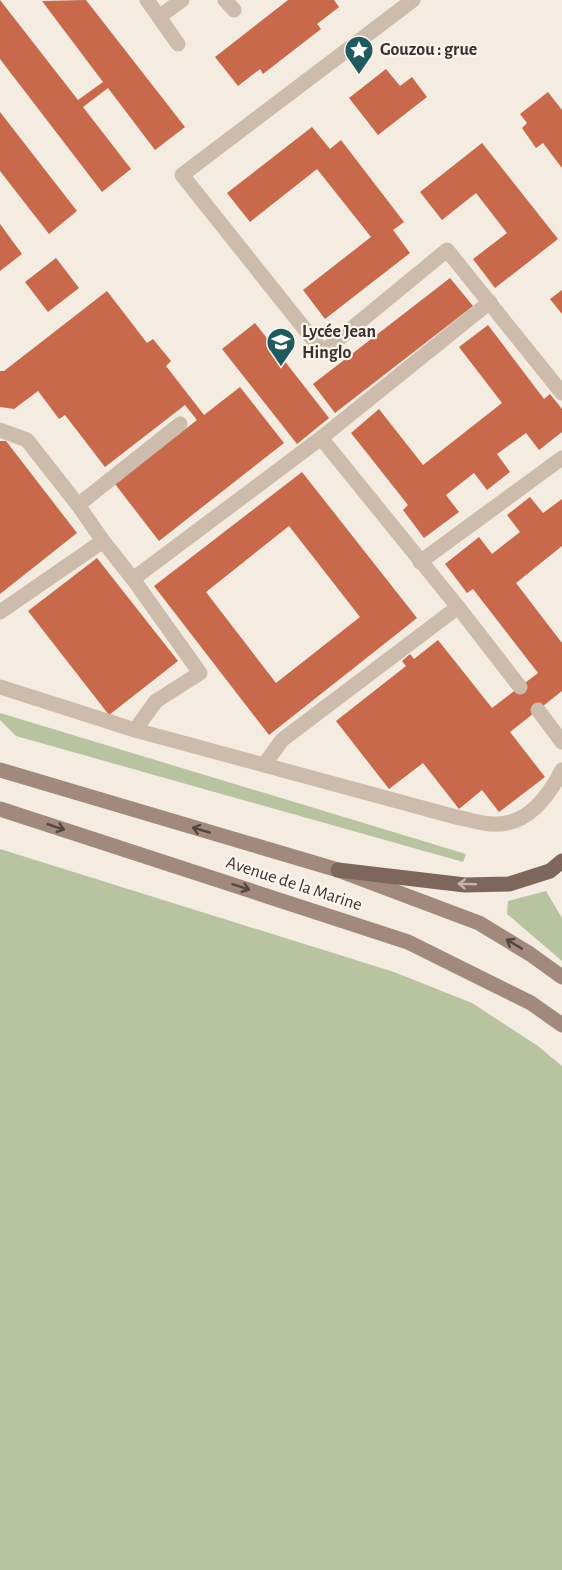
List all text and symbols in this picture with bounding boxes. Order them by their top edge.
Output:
place icon: Gouzou : grue [343,34,375,76]
place label: Gouzou : grue [380,41,477,59]
place label: Lycée Jean Hinglo [302,323,376,362]
school or university icon: Lycée Jean Hinglo [265,326,297,368]
one-way arrow [46,822,65,833]
one-way arrow [192,824,211,835]
street label: Avenue de la Marine [224,854,364,914]
one-way arrow [457,879,477,890]
one-way arrow [231,883,250,894]
one-way arrow [506,938,523,950]

